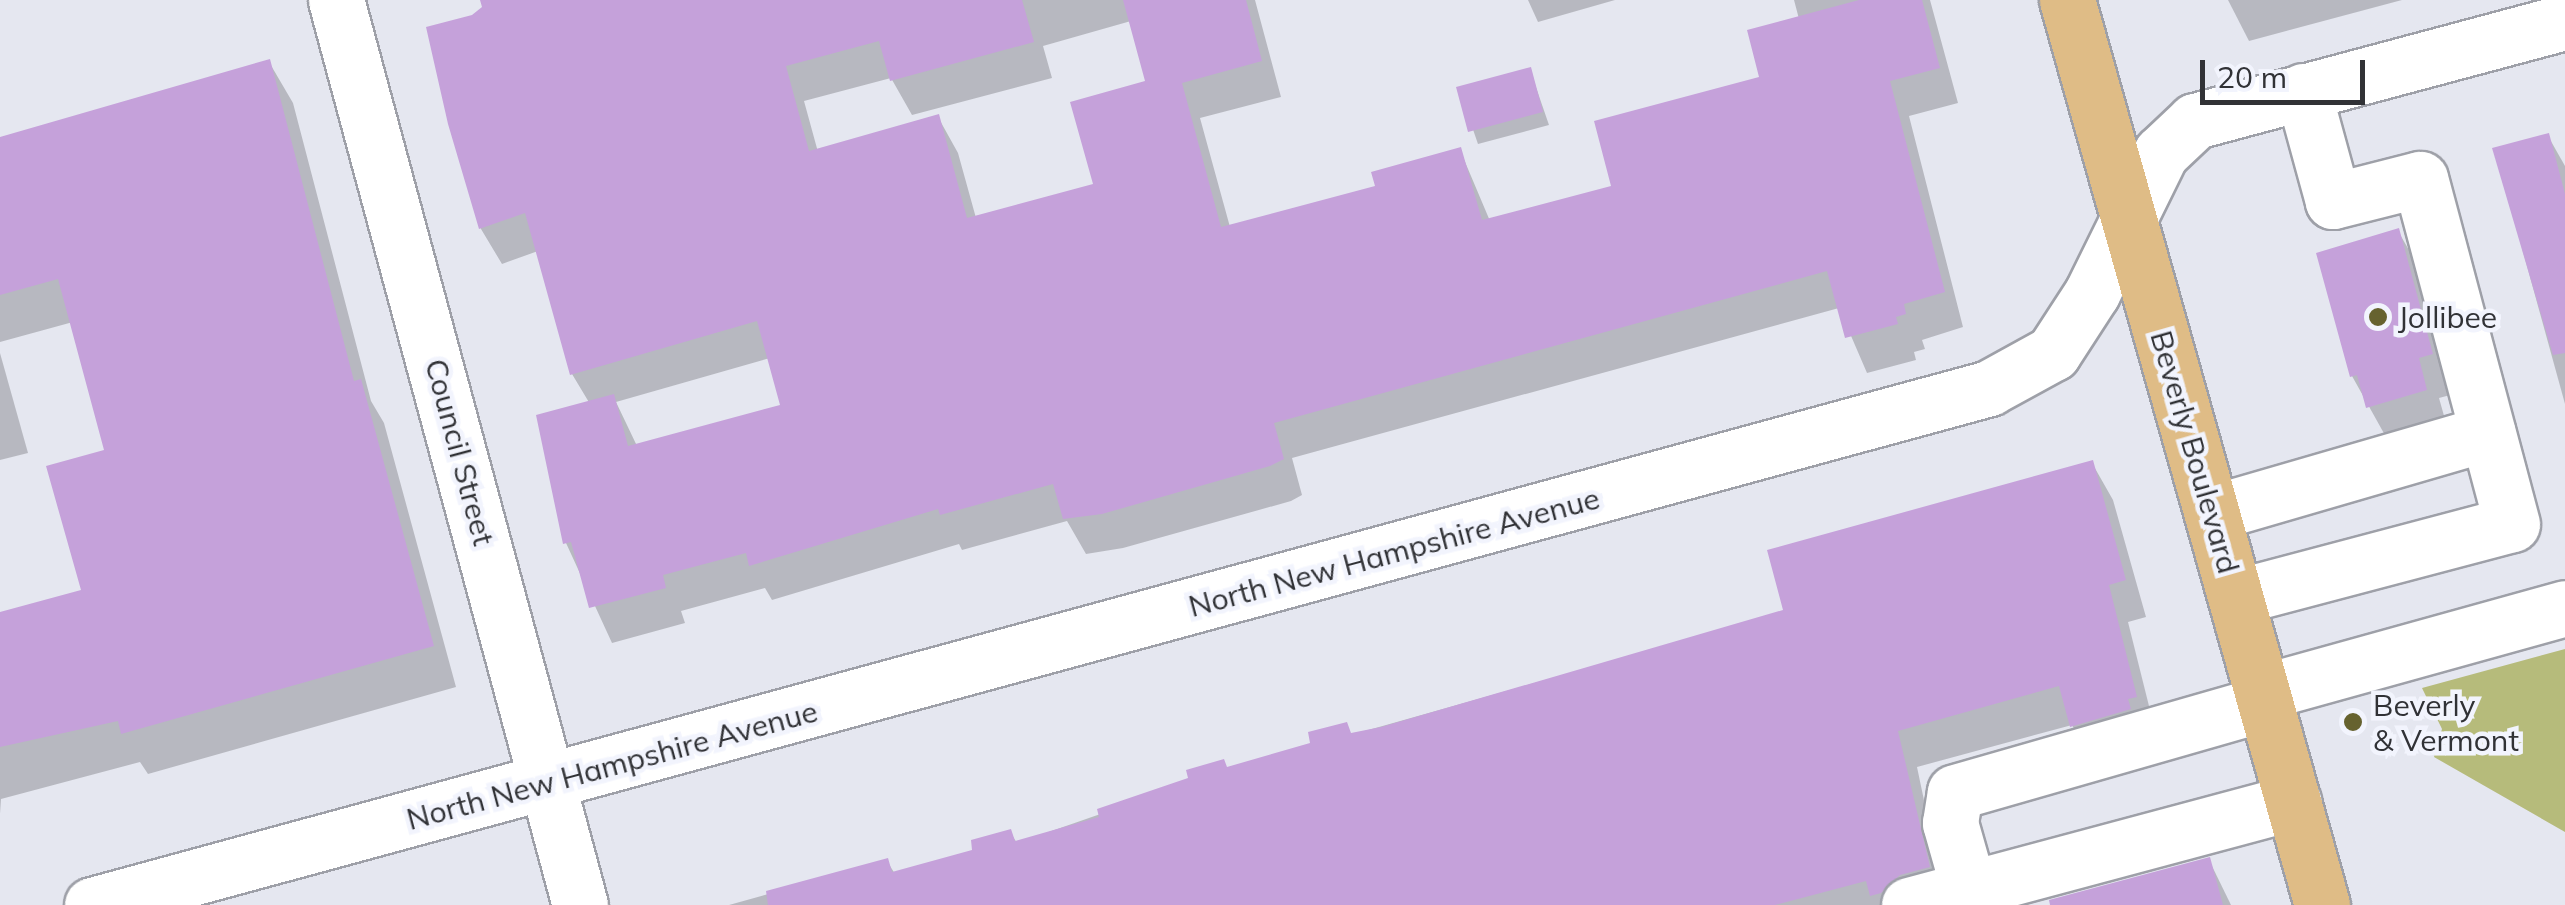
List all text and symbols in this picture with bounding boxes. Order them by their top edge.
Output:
scale bar [2205,40,2370,102]
text: 20 m [2217,58,2287,96]
place label: Jollibee [2398,299,2497,335]
marker: Jollibee [2367,306,2389,328]
street label: Beverly Boulevard [2143,327,2247,577]
street label: Council Street [418,355,502,549]
street label: North New Hampshire Avenue [1185,480,1603,624]
place label: Beverly & Vermont [2373,687,2519,758]
street label: North New Hampshire Avenue [403,693,821,837]
marker: Beverly & Vermont [2342,711,2364,733]

